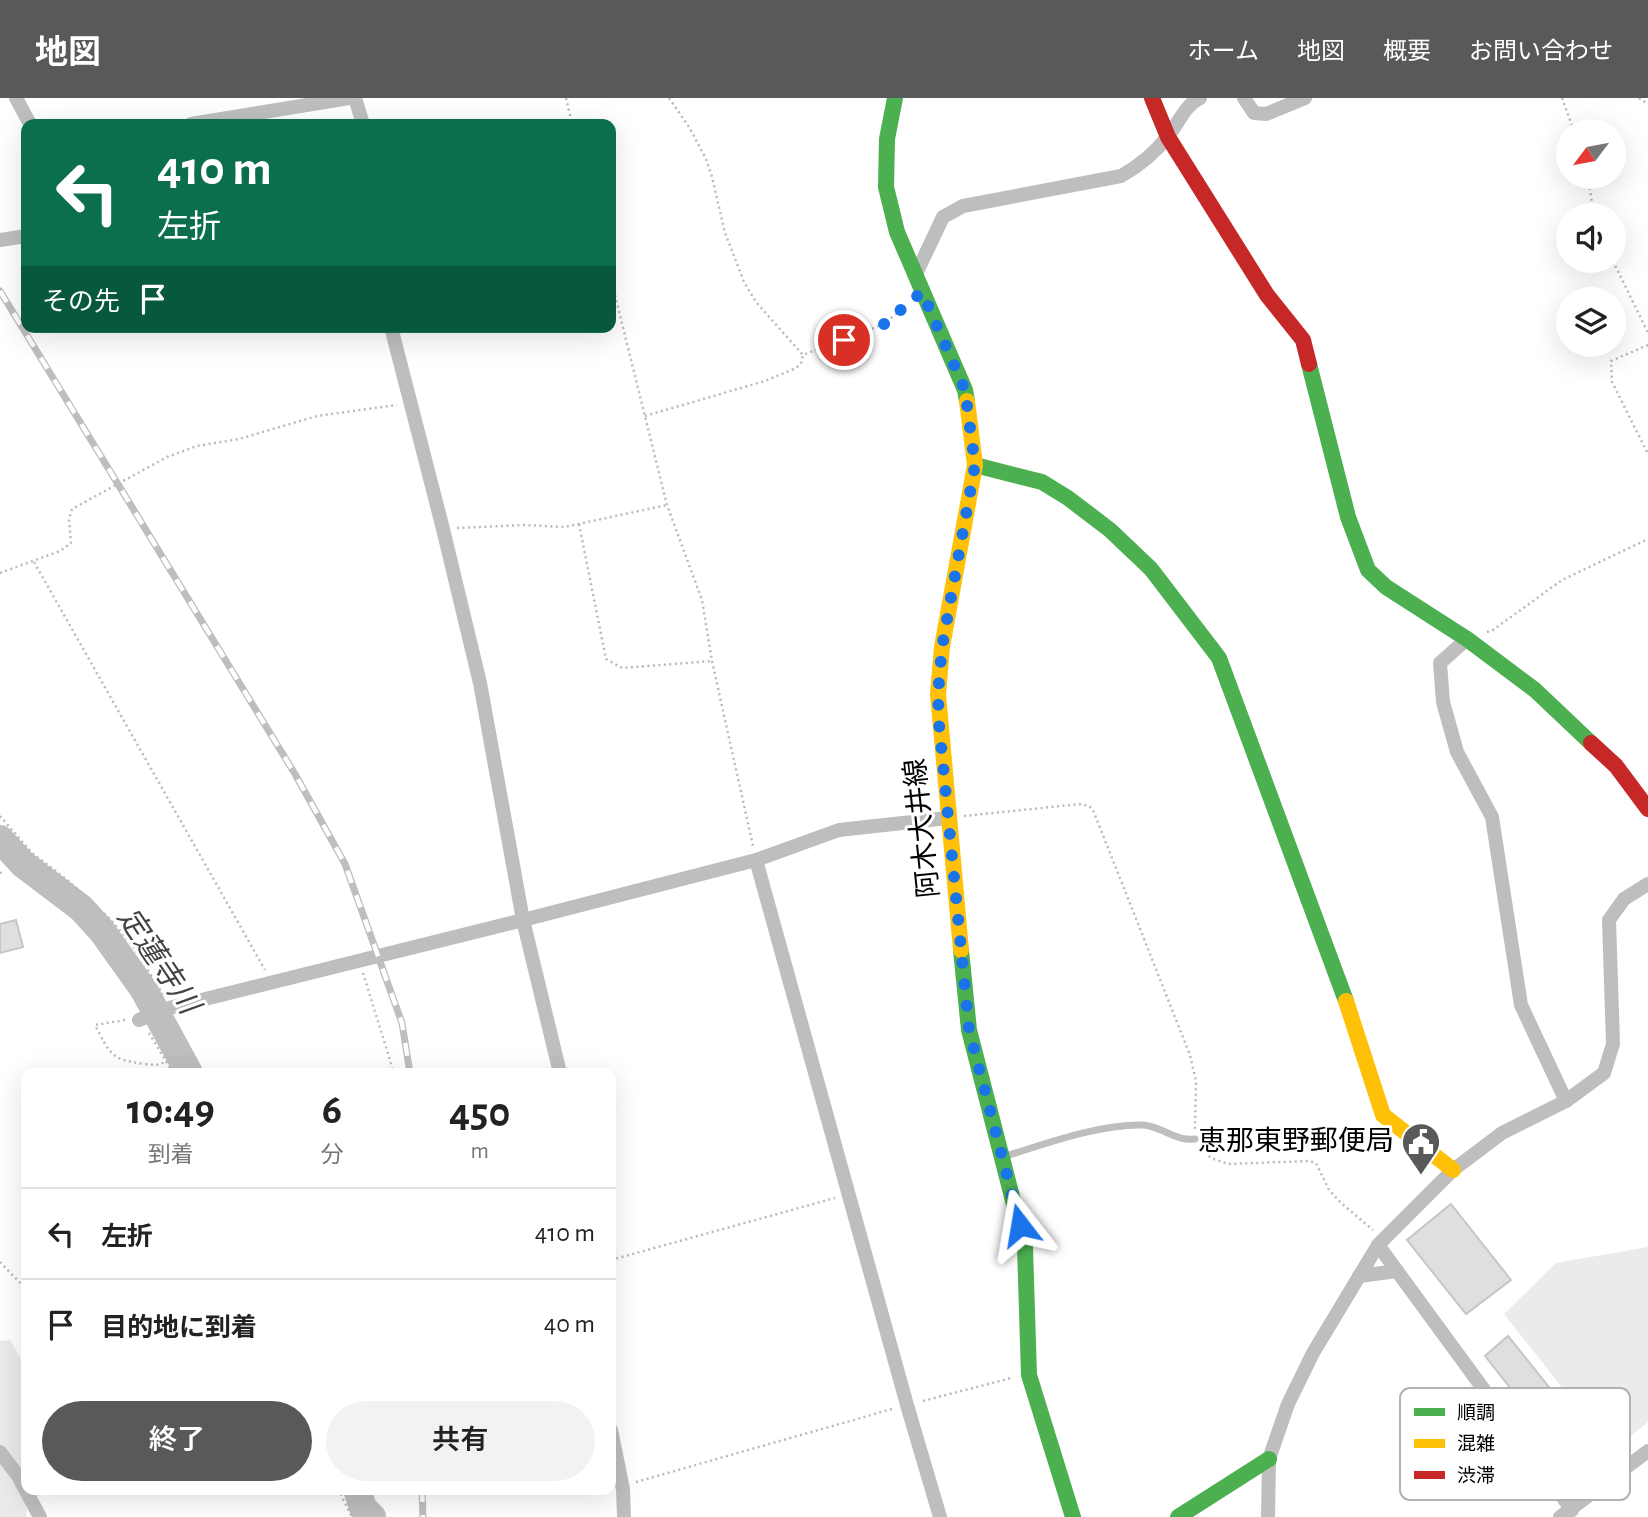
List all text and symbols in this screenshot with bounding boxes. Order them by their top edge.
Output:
text: 地図 [35,37,101,70]
text: ホーム [1188,40,1259,64]
text: 地図 [1297,40,1345,64]
text: 概要 [1383,40,1431,64]
text: お問い合わせ [1469,40,1613,64]
north arrow [1556,119,1626,189]
map controls [1556,119,1626,357]
text: 410 m [157,145,272,194]
icon: left [42,147,133,238]
button: sound [1556,203,1626,273]
text: 左折 [157,211,221,243]
icon: arrive [134,280,172,318]
button: layers [1556,287,1626,357]
text: その先 [42,289,120,315]
pin [814,310,874,370]
icon: arrive [825,321,863,359]
street label: 阿木大井線 [900,757,944,899]
water label: 定蓮寺川 [112,902,207,1022]
text: 10:49 [127,1089,215,1131]
text: 6 [322,1089,342,1131]
text: 450 [449,1092,510,1134]
public building icon: 恵那東野郵便局 [1400,1121,1442,1176]
place label: 恵那東野郵便局 [1198,1126,1394,1156]
text: m [470,1140,489,1163]
text: 到着 [148,1144,194,1167]
text: 分 [320,1144,343,1167]
position arrow [983,1188,1057,1262]
icon: left [42,1215,80,1253]
text: 410 m [535,1220,595,1246]
text: 左折 [101,1224,153,1250]
icon: arrive [42,1306,80,1344]
text: 40 m [544,1311,595,1337]
text: 目的地に到着 [101,1315,257,1341]
legend [1400,1388,1630,1500]
button: 終了 [42,1401,312,1481]
button: 共有 [326,1401,595,1481]
text: 順調 [1457,1403,1495,1423]
text: 混雑 [1457,1433,1495,1454]
text: 渋滞 [1457,1465,1495,1486]

